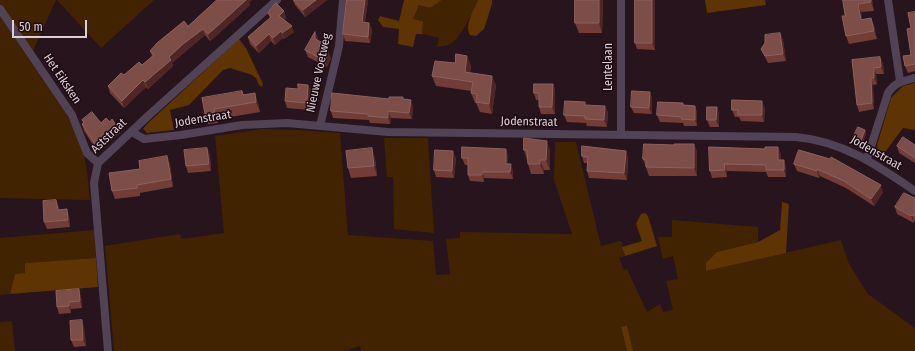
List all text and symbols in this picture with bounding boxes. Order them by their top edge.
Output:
scale bar [14,12,89,38]
text: 50 m [19,20,43,34]
street label: Nieuwe Voetweg [304,32,334,114]
street label: Lentelaan [602,43,616,91]
street label: Het Eiksken [40,51,84,107]
street label: Jodenstraat [174,107,232,131]
street label: Jodenstraat [500,114,558,130]
street label: Aststraat [88,116,130,156]
street label: Jodenstraat [848,133,904,173]

